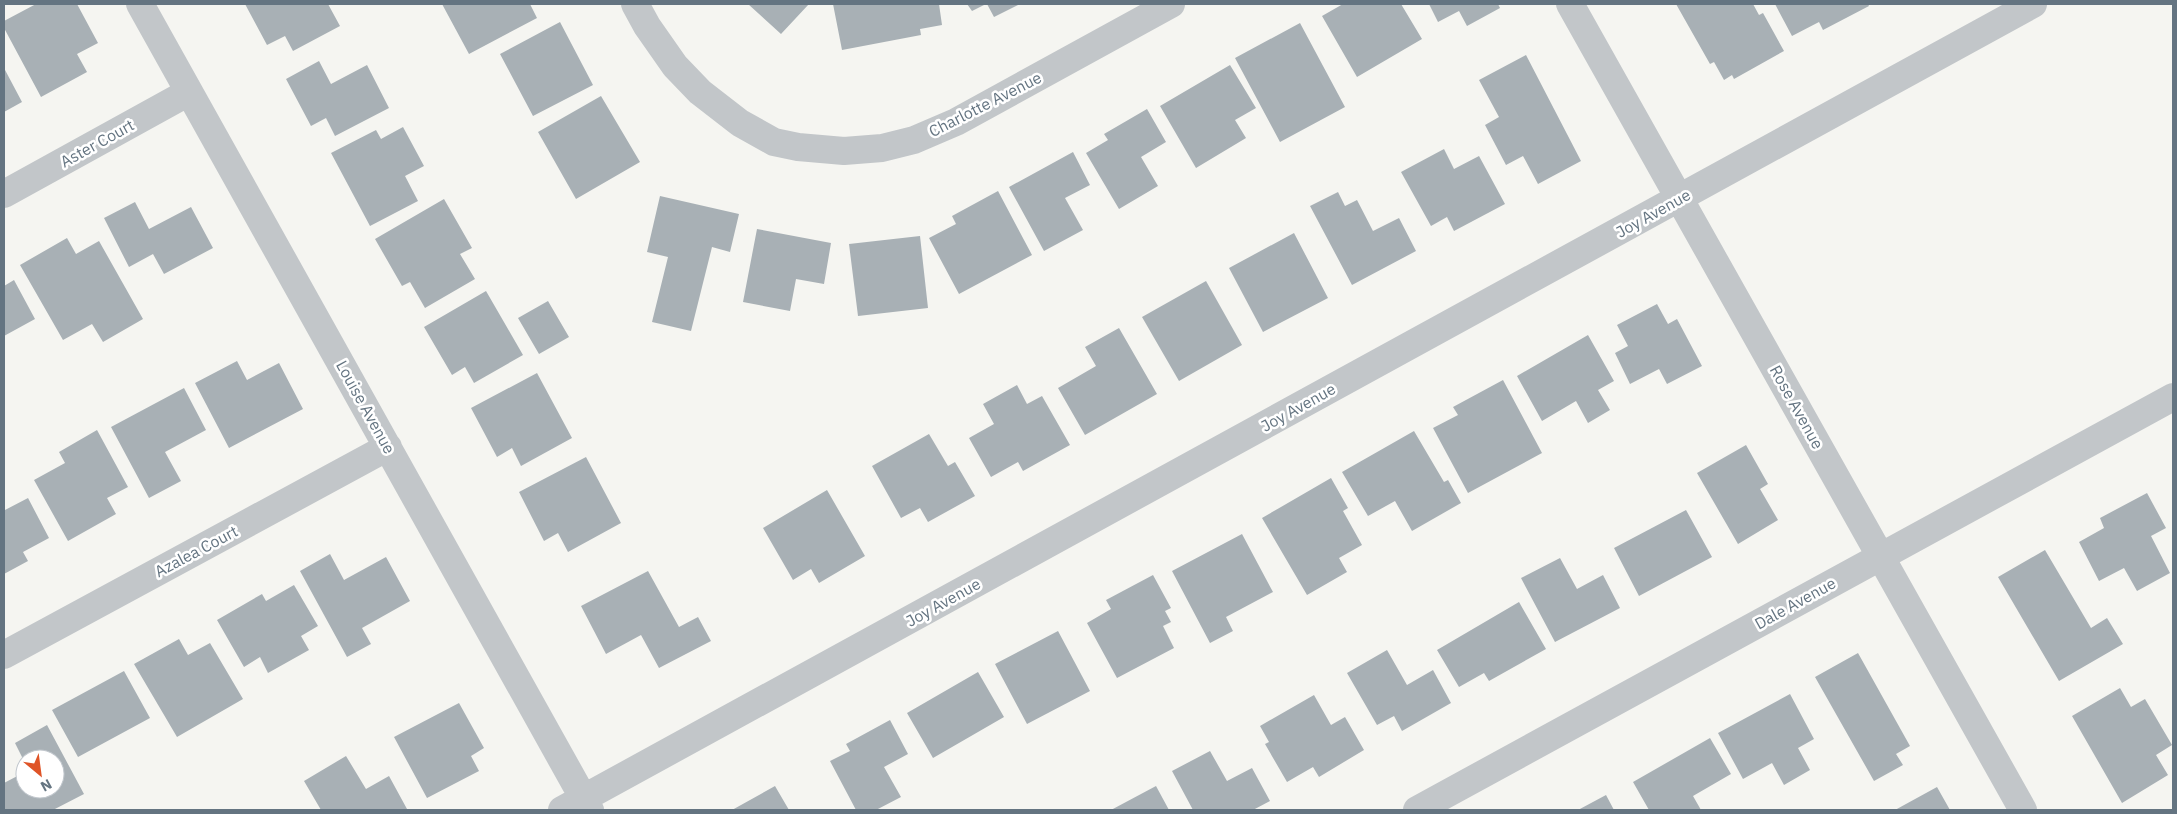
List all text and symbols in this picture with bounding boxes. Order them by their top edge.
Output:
street label: Charlotte Avenue [925,67,1045,141]
street label: Aster Court [57,115,137,171]
street label: Joy Avenue [1612,184,1694,242]
street label: Louise Avenue [332,357,400,457]
street label: Rose Avenue [1766,362,1828,453]
street label: Joy Avenue [1257,378,1339,436]
street label: Azalea Court [151,521,241,581]
street label: Dale Avenue [1751,572,1839,633]
street label: Joy Avenue [902,573,984,631]
north arrow [15,749,65,799]
text: N [38,775,55,796]

